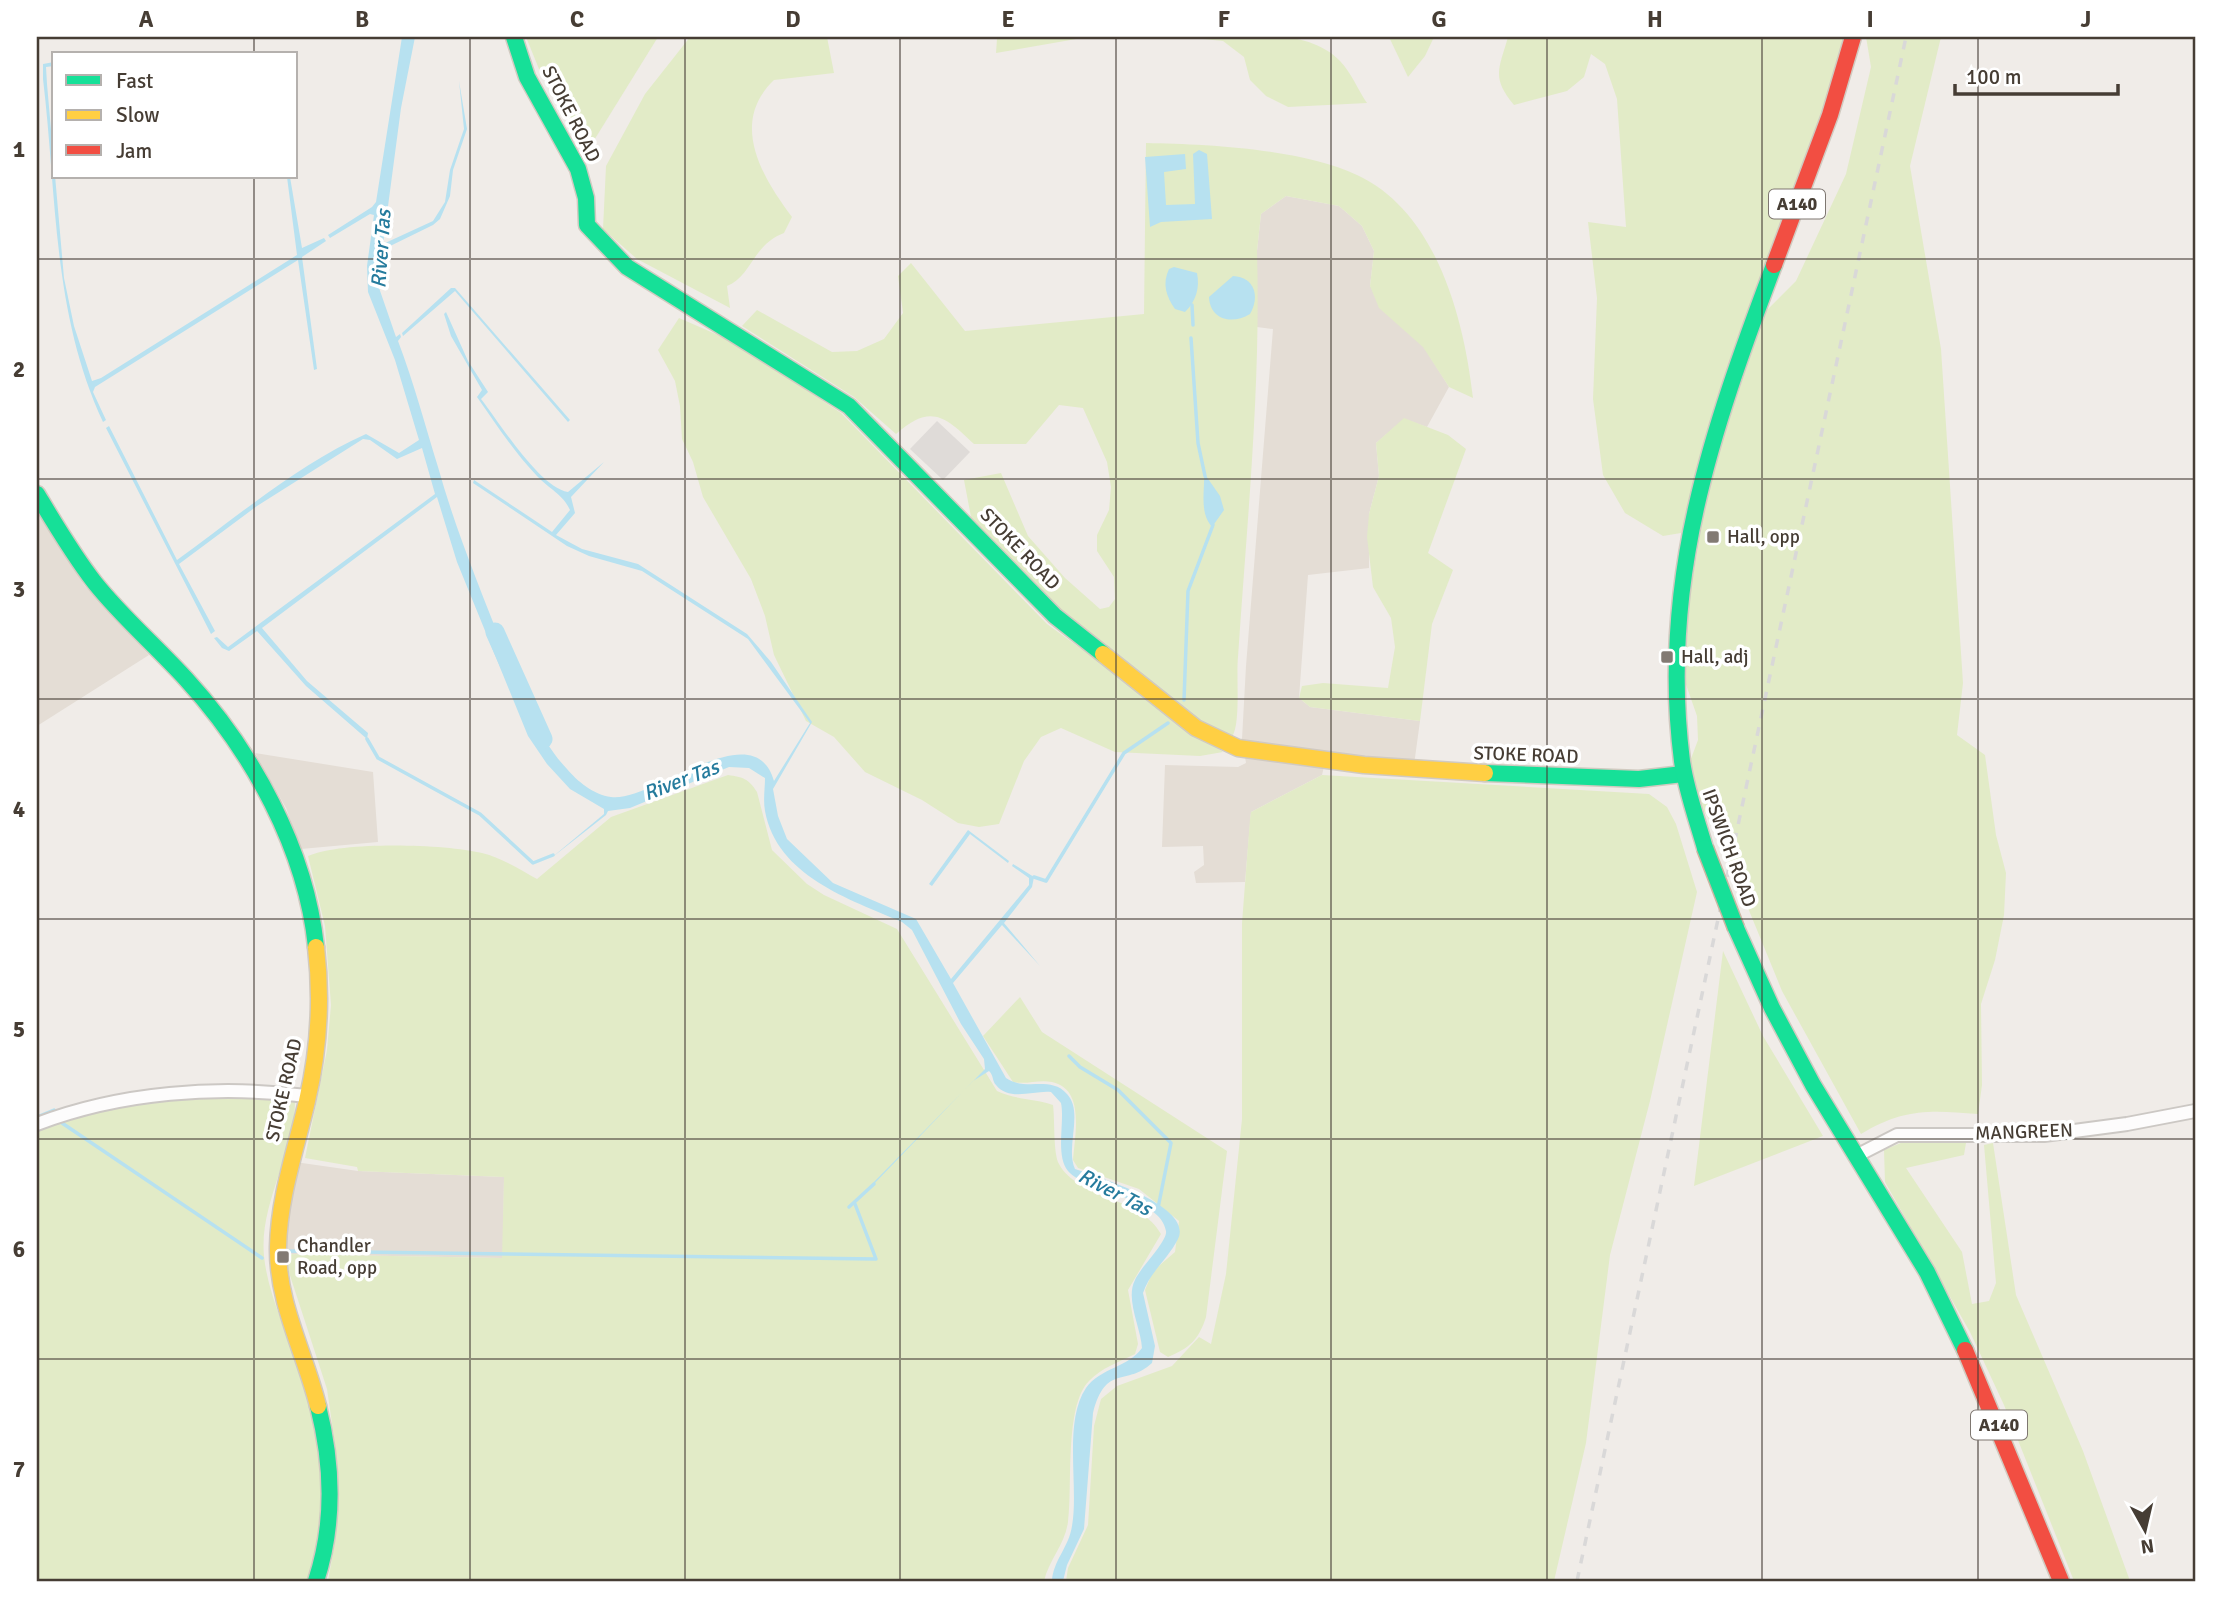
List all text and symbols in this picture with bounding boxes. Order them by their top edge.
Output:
text: A [139,5,154,34]
text: B [355,5,369,34]
text: C [570,5,584,34]
text: D [785,5,801,34]
text: E [1001,5,1015,34]
text: F [1218,5,1230,34]
text: G [1431,5,1447,34]
text: H [1647,5,1663,34]
text: I [1866,5,1874,34]
text: J [2081,5,2091,34]
legend [52,52,298,178]
scale bar [1955,52,2118,96]
street label: STOKE ROAD [536,62,606,166]
text: 100 m [1966,64,2021,90]
text: Fast [116,68,153,94]
text: Slow [116,102,160,128]
text: 1 [13,135,25,164]
text: Jam [116,138,152,164]
road number: A140 [1769,190,1825,218]
water label: River Tas [365,207,397,289]
text: 2 [13,355,25,384]
street label: STOKE ROAD [975,503,1065,595]
place label: Hall, opp [1727,525,1800,549]
marker: Hall, opp [1705,529,1721,545]
text: 3 [13,575,25,604]
place label: Hall, adj [1681,645,1749,669]
marker: Hall, adj [1659,649,1675,665]
street label: STOKE ROAD [1473,741,1579,769]
water label: River Tas [640,753,724,806]
street label: IPSWICH ROAD [1697,786,1761,910]
text: 4 [13,795,25,824]
text: 5 [13,1015,25,1044]
street label: STOKE ROAD [261,1036,307,1144]
street label: MANGREEN [1975,1118,2073,1146]
water label: River Tas [1074,1163,1158,1222]
place label: Chandler Road, opp [297,1234,377,1280]
text: 6 [13,1235,25,1264]
marker: Chandler Road, opp [275,1249,291,1265]
road number: A140 [1971,1410,2027,1440]
text: 7 [13,1455,25,1484]
north arrow [2110,1496,2180,1566]
text: N [2139,1533,2155,1559]

